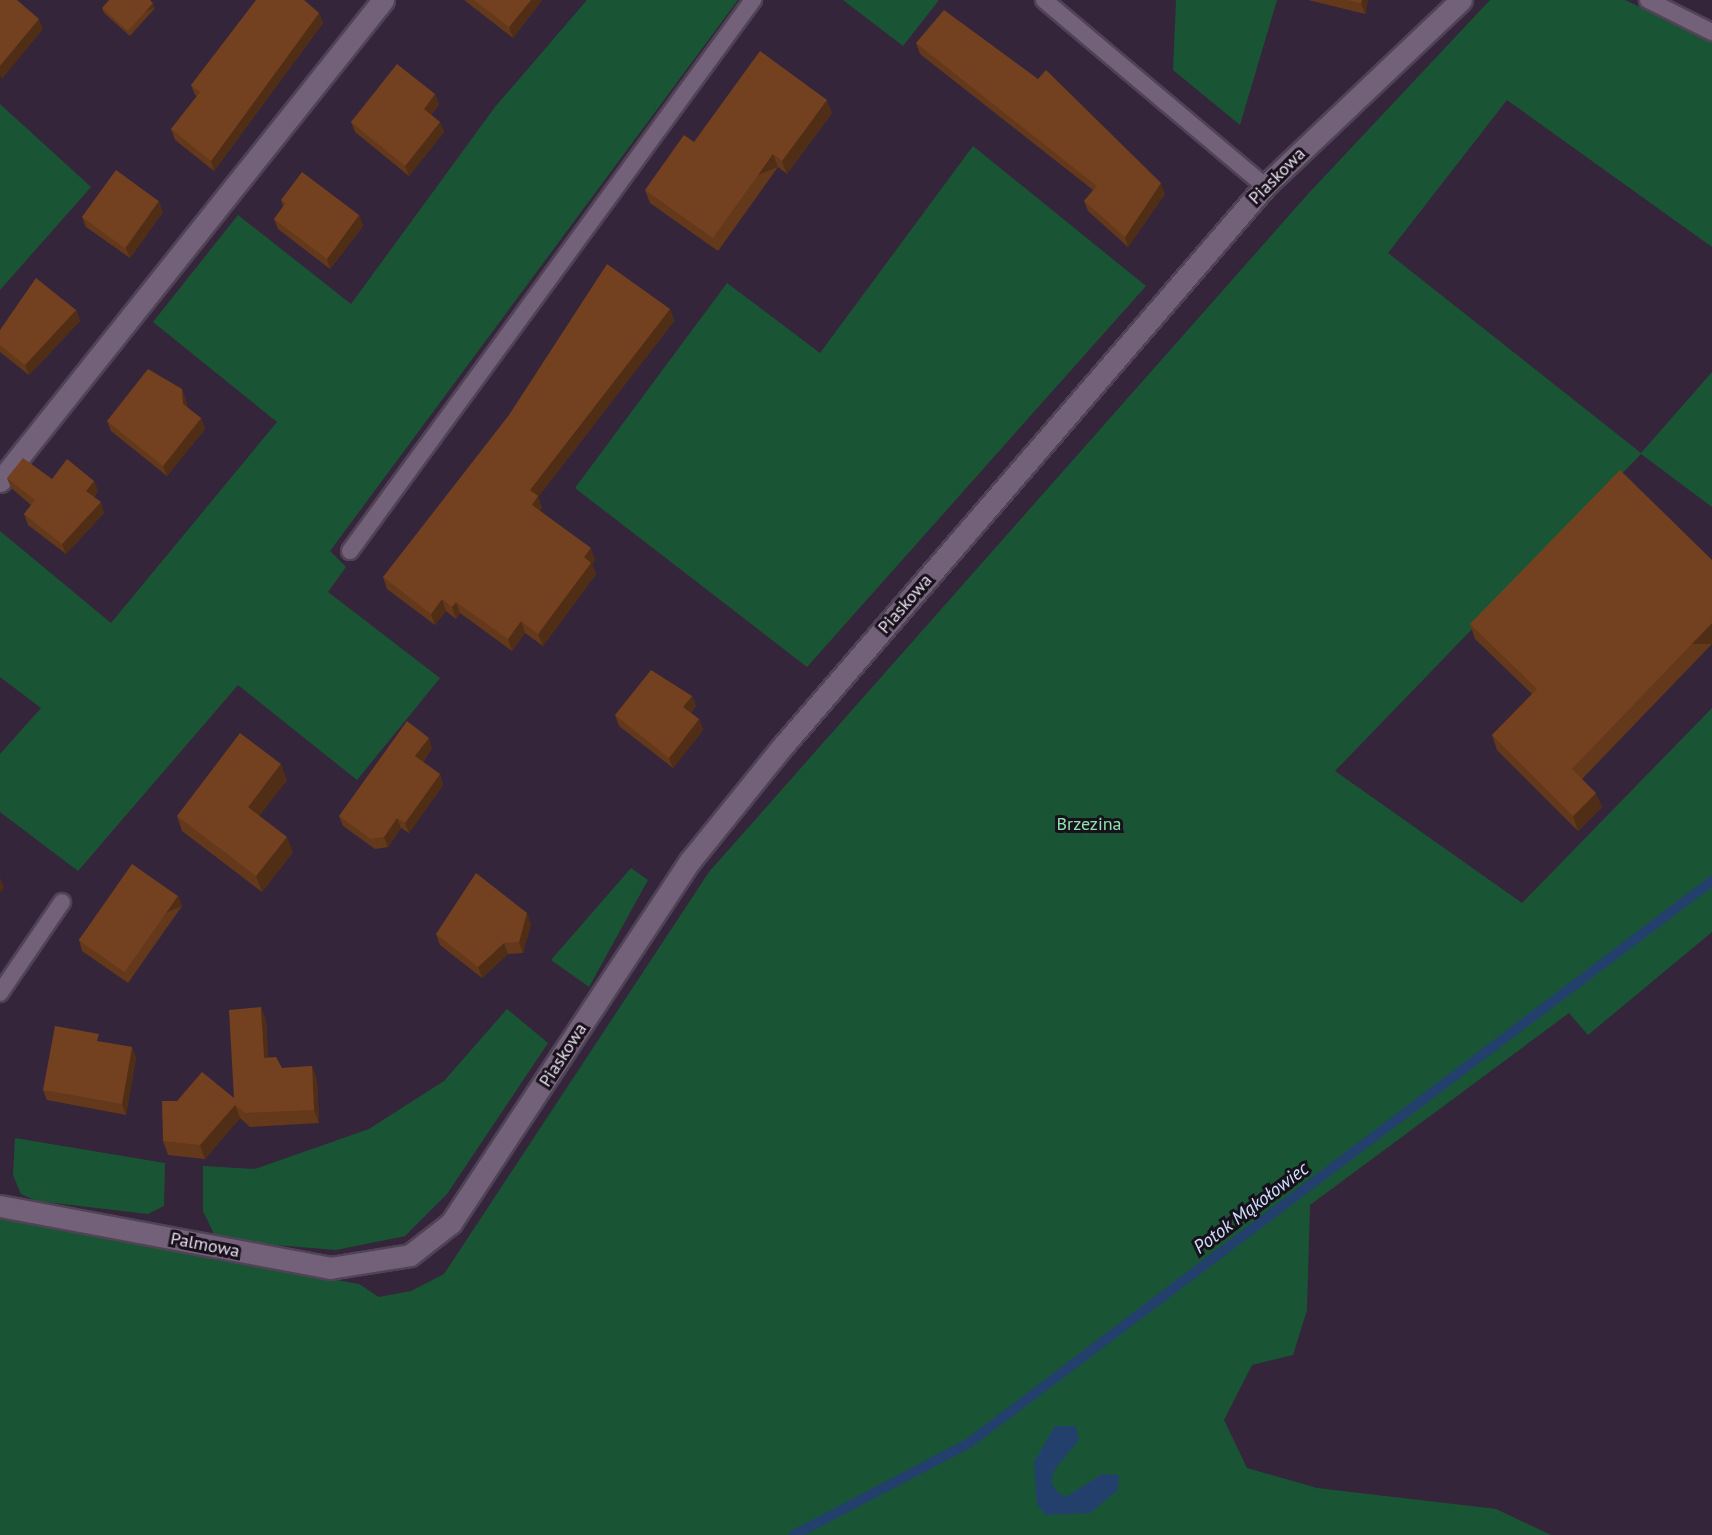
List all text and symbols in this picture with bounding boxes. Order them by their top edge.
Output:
street label: Piaskowa [1244,143,1310,209]
street label: Piaskowa [873,570,937,638]
park label: Brzezina [1057,813,1121,835]
street label: Piaskowa [534,1019,592,1091]
water label: Potok Mąkołowiec [1189,1157,1313,1259]
street label: Palmowa [169,1228,241,1262]

